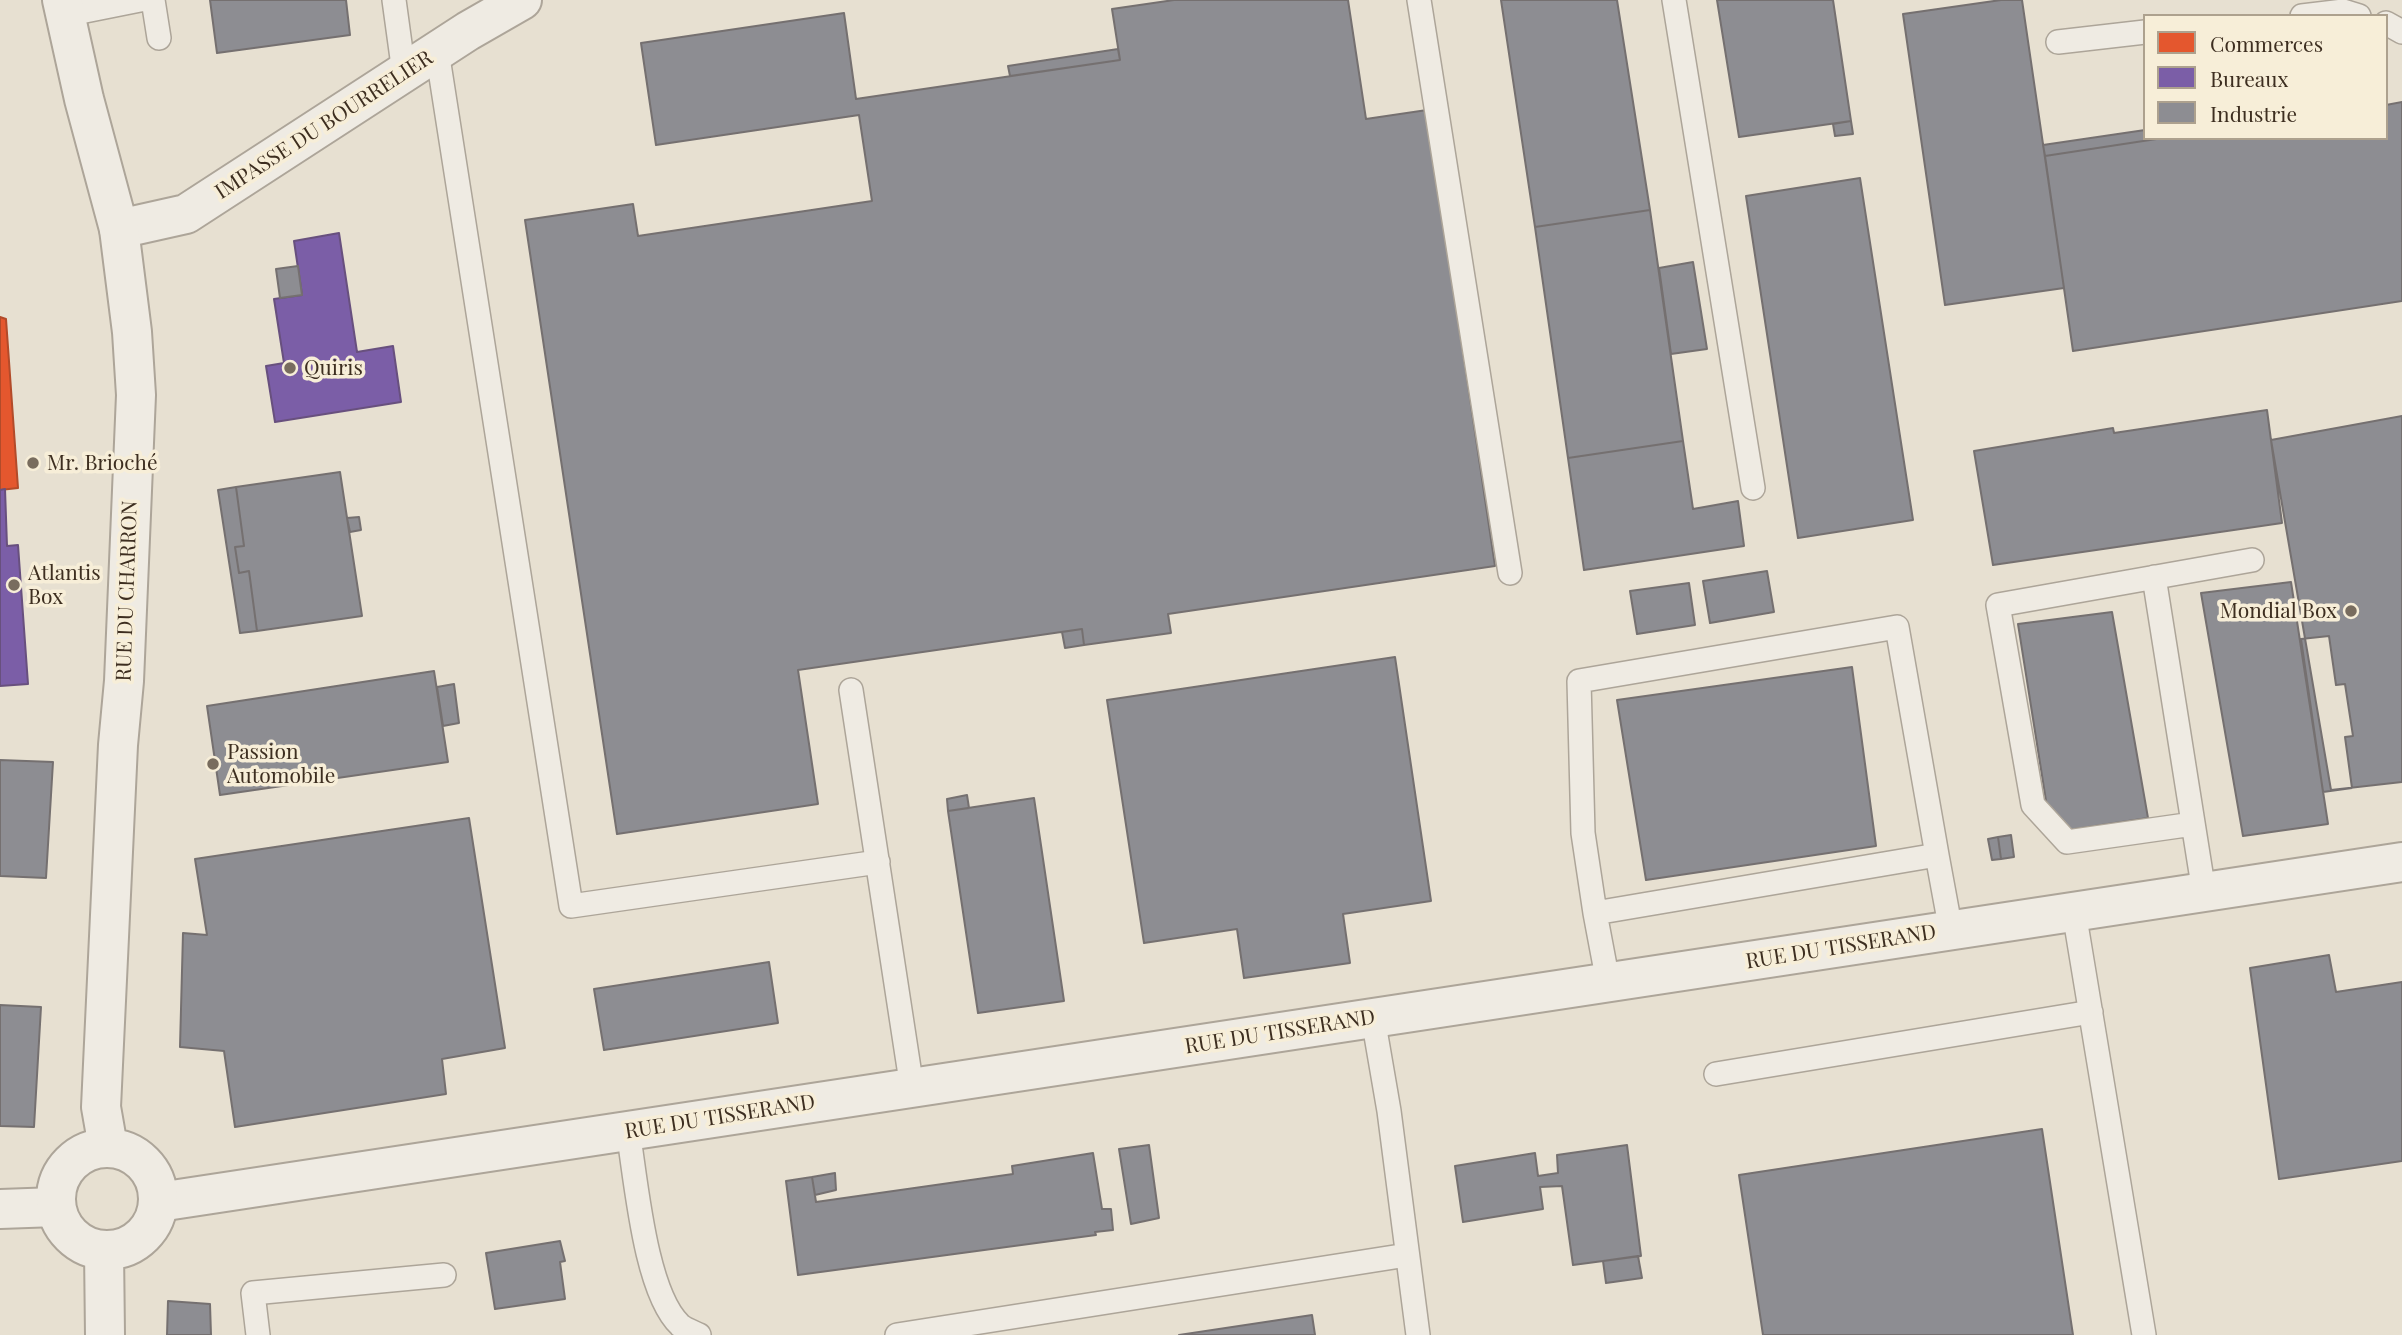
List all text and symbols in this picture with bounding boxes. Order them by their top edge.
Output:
legend [2143,14,2388,140]
text: Commerces [2210,29,2323,57]
street label: IMPASSE DU BOURRELIER [211,45,437,205]
text: Bureaux [2210,64,2288,92]
text: Industrie [2210,99,2297,127]
place label: Quiris [304,355,363,381]
marker: Quiris [282,360,298,376]
place label: Mr. Brioché [47,450,158,476]
marker: Mr. Brioché [25,455,41,471]
street label: RUE DU CHARRON [111,500,143,682]
place label: Atlantis Box [28,560,101,610]
marker: Atlantis Box [6,577,22,593]
place label: Mondial Box [2220,598,2337,624]
marker: Mondial Box [2343,603,2359,619]
place label: Passion Automobile [227,739,335,789]
marker: Passion Automobile [205,756,221,772]
street label: RUE DU TISSERAND [1744,920,1938,974]
street label: RUE DU TISSERAND [1183,1005,1377,1059]
street label: RUE DU TISSERAND [623,1090,817,1144]

